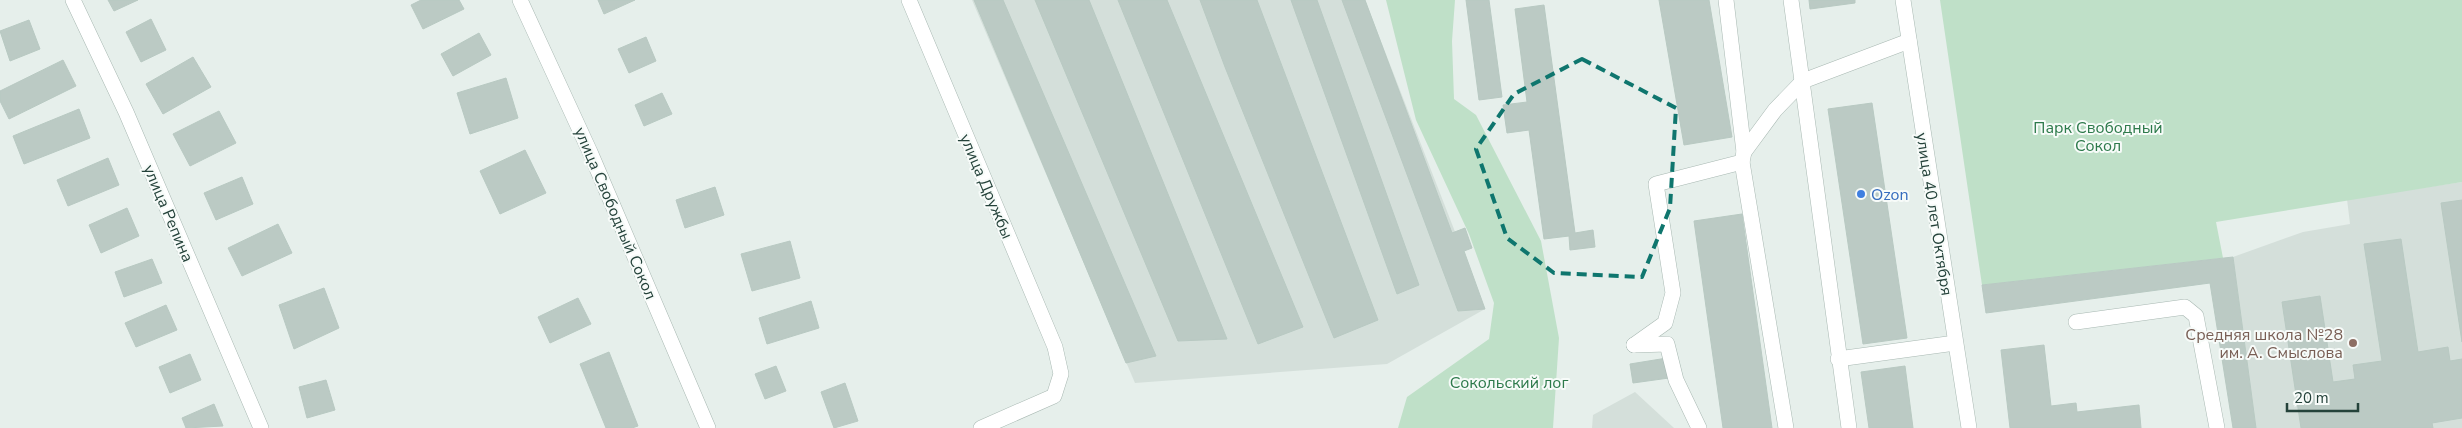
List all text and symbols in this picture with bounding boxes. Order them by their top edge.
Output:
park label: Парк Свободный Сокол [2033,117,2163,157]
street label: улица Свободный Сокол [569,124,661,303]
street label: улица Дружбы [954,130,1018,242]
street label: улица 40 лет Октября [1910,131,1958,297]
street label: улица Репина [138,161,199,266]
place label: Ozon [1871,184,1909,206]
marker: Ozon [1855,188,1867,200]
place label: Средняя школа №28 им. А. Смыслова [2185,324,2343,364]
marker: Средняя школа №28 им. А. Смыслова [2347,337,2359,349]
park label: Сокольский лог [1450,372,1568,394]
scale bar [2287,380,2358,412]
text: 20 m [2294,388,2329,408]

